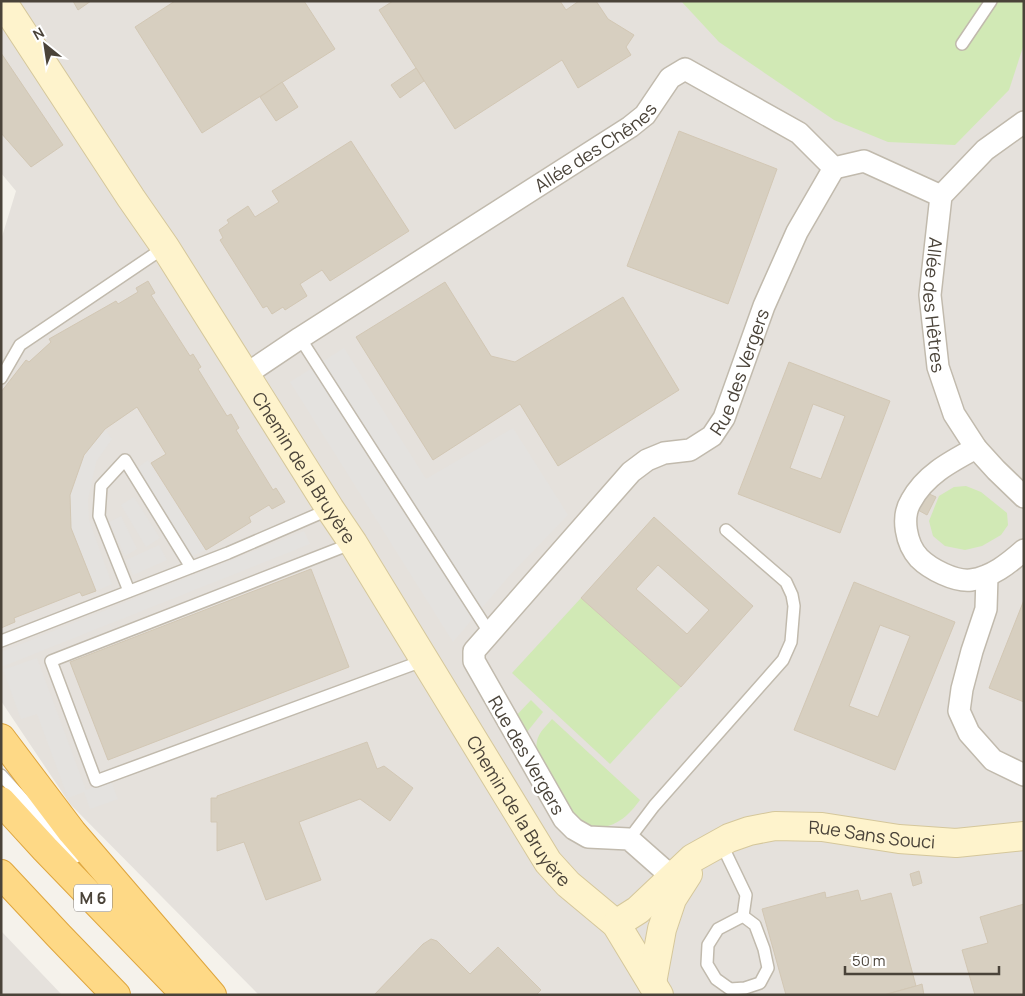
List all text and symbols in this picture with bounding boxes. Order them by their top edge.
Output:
north arrow [20,20,70,70]
text: N [29,23,47,44]
street label: Allée des Chênes [530,98,662,197]
street label: Allée des Hêtres [918,236,951,375]
street label: Rue des Vergers [704,305,774,440]
street label: Chemin de la Bruyère [247,387,362,548]
street label: Rue des Vergers [483,691,571,819]
street label: Chemin de la Bruyère [461,731,576,892]
street label: Rue Sans Souci [808,815,936,854]
road number: M 6 [74,884,112,911]
scale bar [845,944,999,976]
text: 50 m [852,950,886,971]

